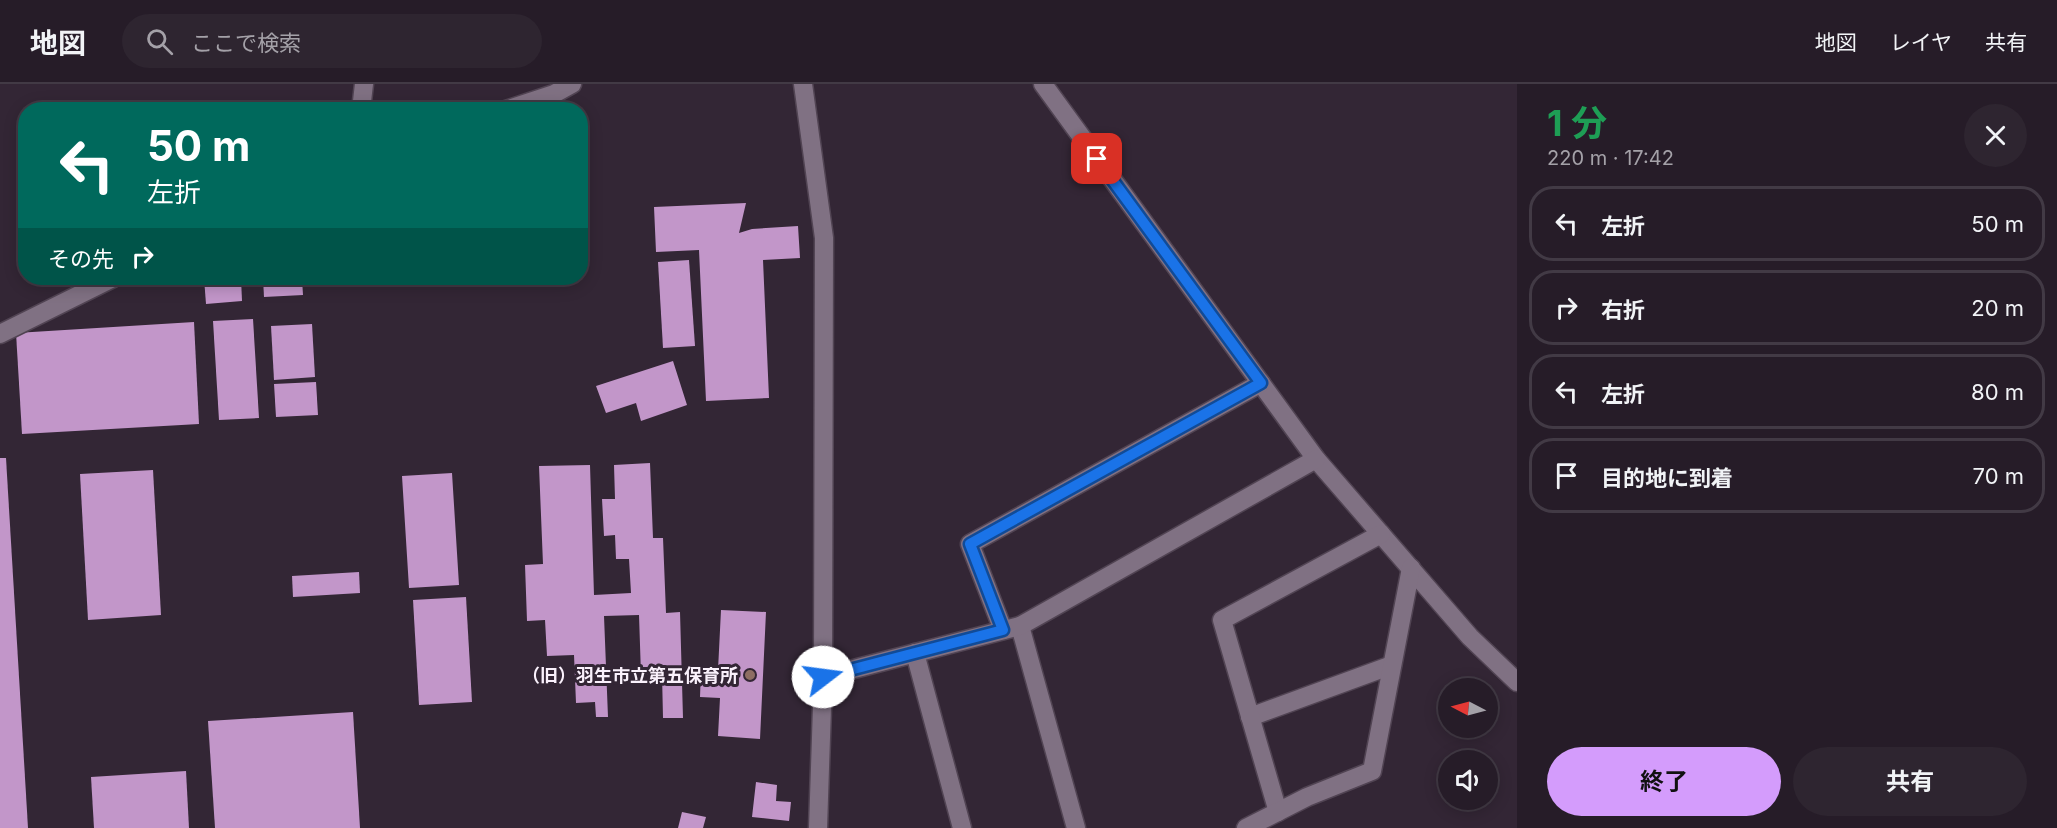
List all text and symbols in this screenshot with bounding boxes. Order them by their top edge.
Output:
search box [122,14,542,68]
icon: search [143,25,176,58]
text: 地図 [30,26,86,60]
text: ここで検索 [191,30,301,56]
text: 地図 [1815,30,1857,55]
text: レイヤ [1890,30,1952,55]
text: 共有 [1985,30,2027,55]
text: 1 分 [1547,101,1607,145]
button: close [1964,104,2027,167]
text: 50 m [147,120,250,171]
icon: left [48,126,126,204]
pin [1071,133,1122,184]
icon: arrive [1080,142,1113,175]
text: 220 m · 17:42 [1547,146,1674,170]
text: 左折 [147,176,201,209]
icon: left [1550,207,1583,240]
text: 50 m [1971,211,2024,237]
text: 左折 [1601,213,1645,239]
icon: right [126,240,159,273]
text: その先 [48,246,114,272]
icon: right [1550,291,1583,324]
text: 20 m [1971,295,2024,321]
text: 右折 [1601,297,1645,323]
icon: left [1550,375,1583,408]
text: 80 m [1971,379,2024,405]
text: 左折 [1601,381,1645,407]
icon: arrive [1550,459,1583,492]
text: 70 m [1973,463,2024,489]
text: 目的地に到着 [1601,465,1733,491]
position arrow [791,645,855,709]
place label: （旧）羽生市立第五保育所 [522,665,738,686]
marker: （旧）羽生市立第五保育所 [743,668,757,682]
north arrow [1438,678,1498,738]
map controls [1438,678,1498,810]
button: 終了 [1547,747,1781,816]
button: 共有 [1793,747,2027,816]
button: sound [1438,750,1498,810]

